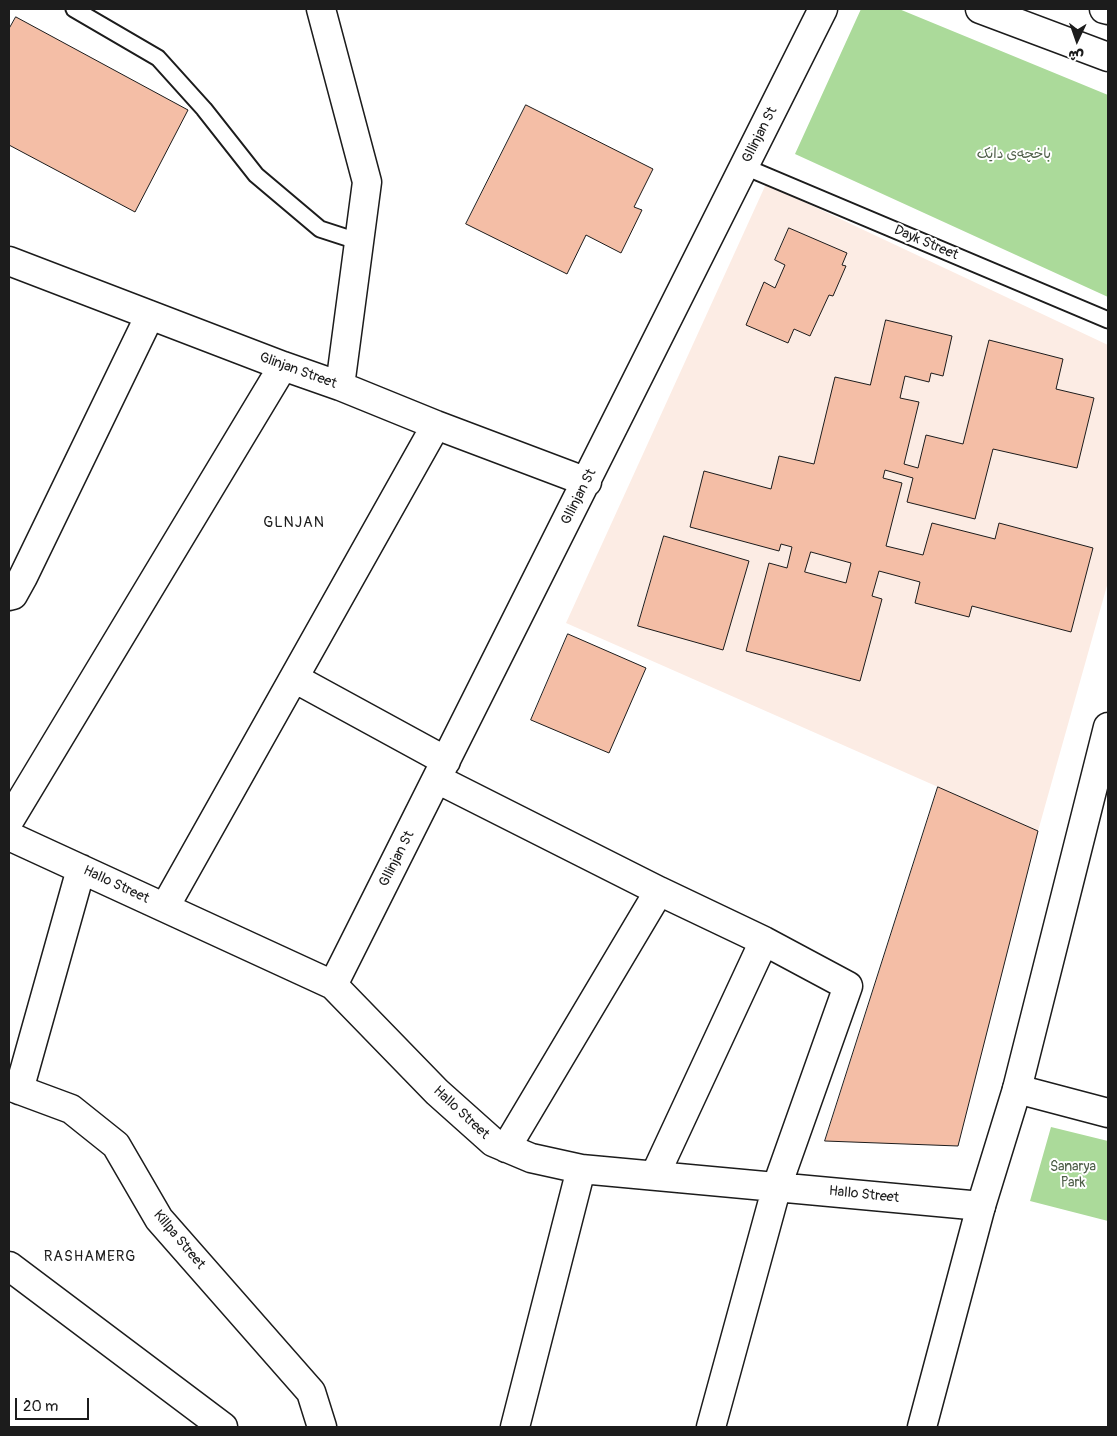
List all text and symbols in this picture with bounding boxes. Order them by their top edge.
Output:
north arrow [1052,15,1102,65]
text: ش [1068,47,1084,64]
street label: Gllinjan St [739,104,781,166]
park label: باخچەی دایک [977,146,1051,162]
street label: Dayk Street [891,222,961,264]
street label: Glinjan Street [257,349,339,393]
street label: Gllinjan St [558,466,600,528]
district label: GLNJAN [262,514,326,532]
street label: Gllinjan St [376,828,418,890]
street label: Hallo Street [80,862,152,908]
street label: Hallo Street [429,1083,493,1143]
park label: Sanarya Park [1050,1159,1096,1192]
street label: Hallo Street [828,1183,900,1207]
street label: Killpa Street [150,1207,208,1273]
district label: RASHAMERG [43,1248,137,1266]
scale bar [18,1388,91,1420]
text: 20 m [23,1397,58,1416]

